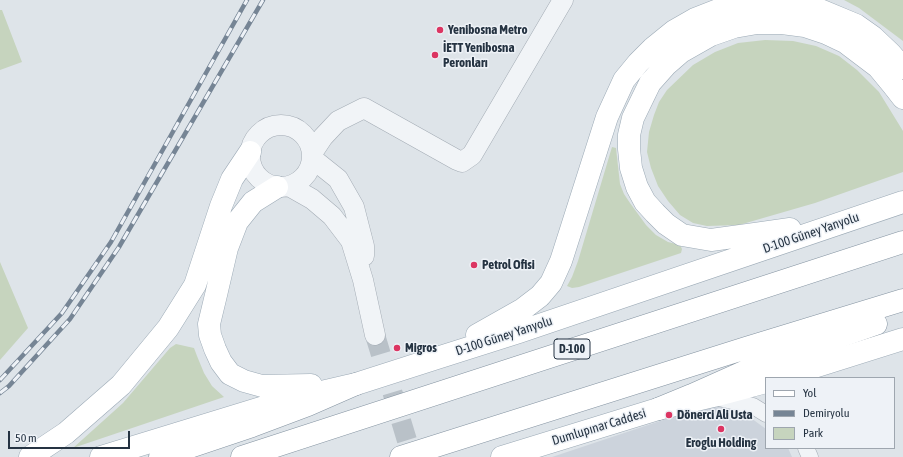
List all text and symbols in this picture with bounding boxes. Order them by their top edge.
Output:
place label: Yenibosna Metro [448,22,527,38]
marker: Yenibosna Metro [435,25,445,35]
place label: İETT Yenibosna Peronları [443,40,514,71]
marker: İETT Yenibosna Peronları [430,50,440,60]
street label: D-100 Güney Yanyolu [761,209,861,257]
place label: Petrol Ofisi [482,257,535,273]
marker: Petrol Ofisi [469,260,479,270]
street label: D-100 Güney Yanyolu [454,313,554,359]
road number: D-100 [554,339,590,359]
place label: Migros [405,340,437,356]
marker: Migros [392,343,402,353]
legend [765,377,895,449]
text: Yol [803,386,816,400]
street label: Dumlupınar Caddesi [550,405,648,449]
text: Demiryolu [803,406,850,420]
place label: Dönerci Ali Usta [677,407,753,423]
marker: Dönerci Ali Usta [664,410,674,420]
scale bar [10,423,132,449]
marker: Eroglu Holding [716,424,726,434]
text: Park [803,426,823,440]
text: 50 m [15,431,37,445]
place label: Eroglu Holding [686,435,756,451]

